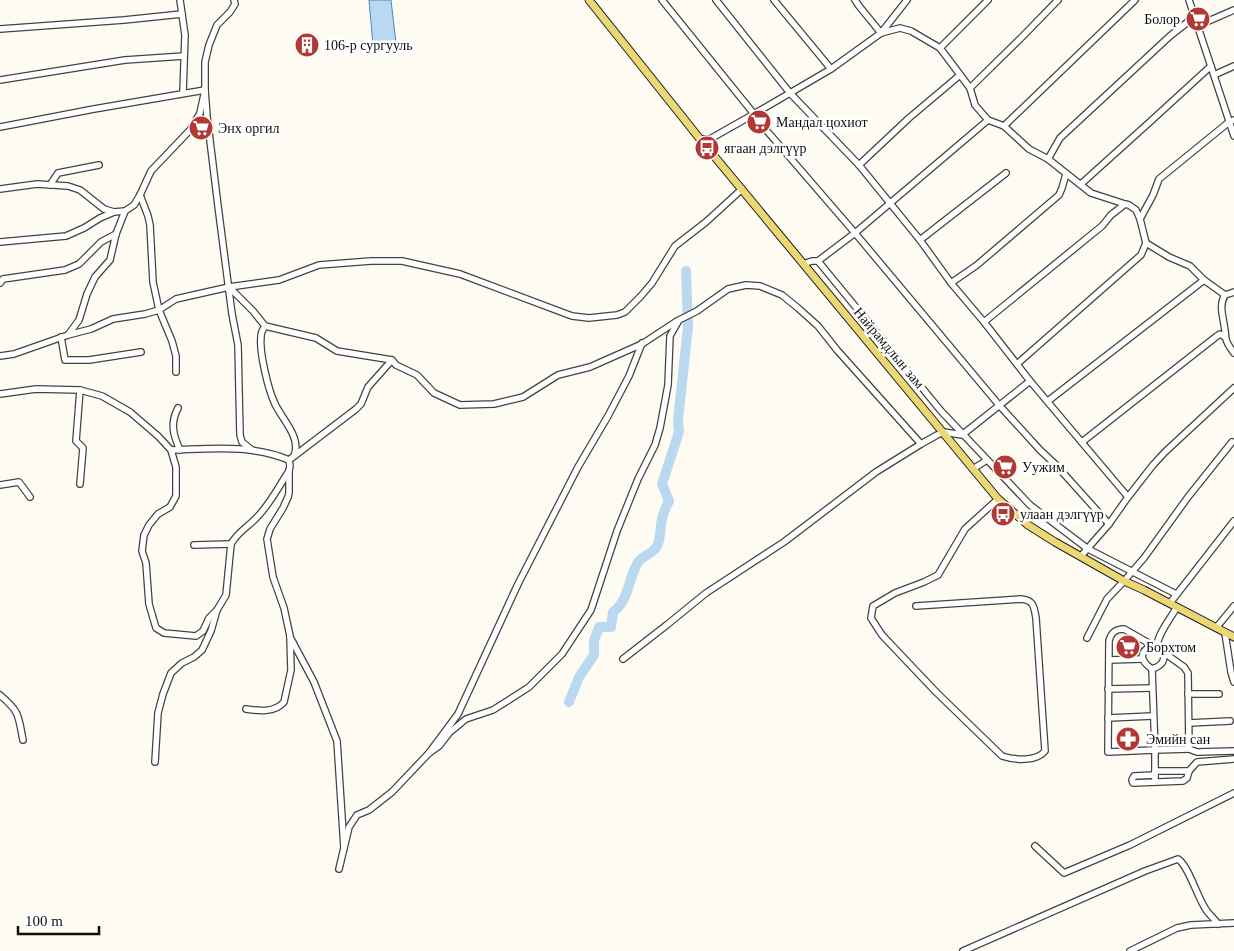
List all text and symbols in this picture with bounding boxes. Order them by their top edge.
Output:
supermarket icon: Болор [1185,6,1211,32]
place label: Болор [1144,12,1180,27]
building icon: 106-р сургууль [294,32,320,58]
place label: 106-р сургууль [324,38,413,53]
supermarket icon: Мандал цохиот [746,109,772,135]
supermarket icon: Энх оргил [188,115,214,141]
place label: Мандал цохиот [776,115,868,130]
place label: Энх оргил [218,121,279,136]
bus stop icon: ягаан дэлгүүр [694,135,720,161]
place label: ягаан дэлгүүр [724,141,807,156]
street label: Найрамдлын зам [851,304,927,392]
supermarket icon: Уужим [992,454,1018,480]
place label: Уужим [1022,460,1065,475]
bus stop icon: улаан дэлгүүр [990,501,1016,527]
place label: улаан дэлгүүр [1020,507,1104,522]
supermarket icon: Борхтом [1115,634,1141,660]
place label: Борхтом [1146,640,1196,655]
pharmacy icon: Эмийн сан [1115,726,1141,752]
place label: Эмийн сан [1146,732,1211,747]
scale bar [18,904,99,936]
text: 100 m [25,913,63,929]

